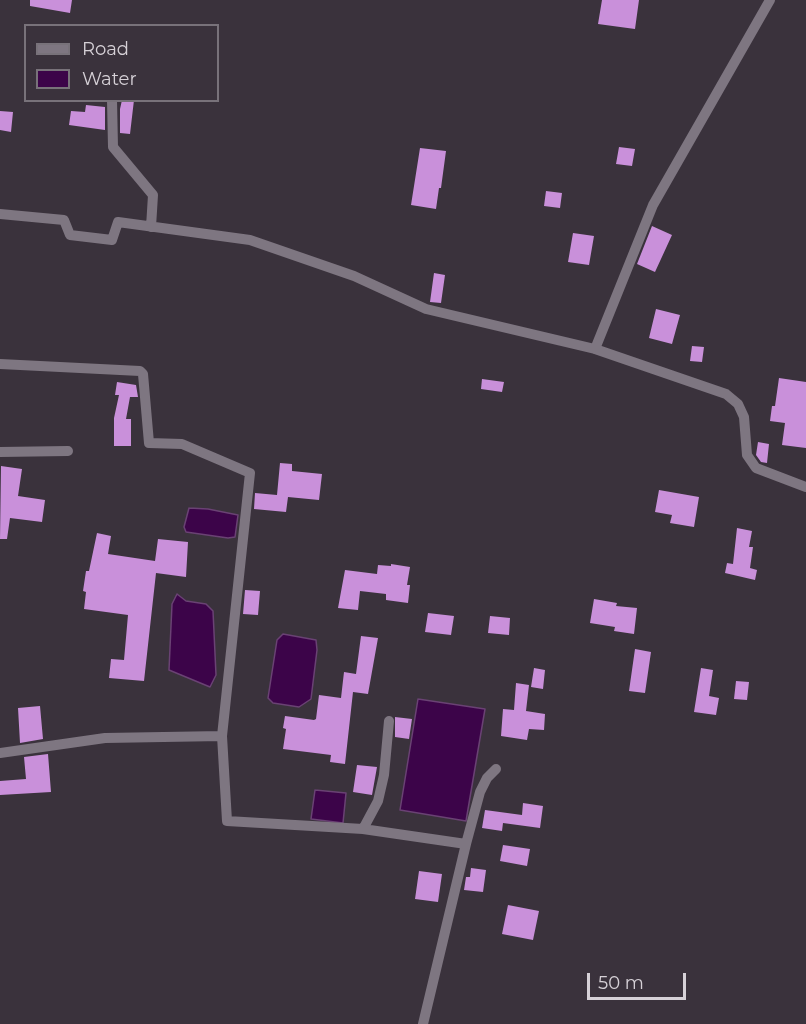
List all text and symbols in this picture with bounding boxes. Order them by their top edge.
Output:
legend [24,24,219,102]
text: Road [82,38,129,60]
text: Water [82,68,137,90]
scale bar [590,961,689,999]
text: 50 m [598,972,644,994]

